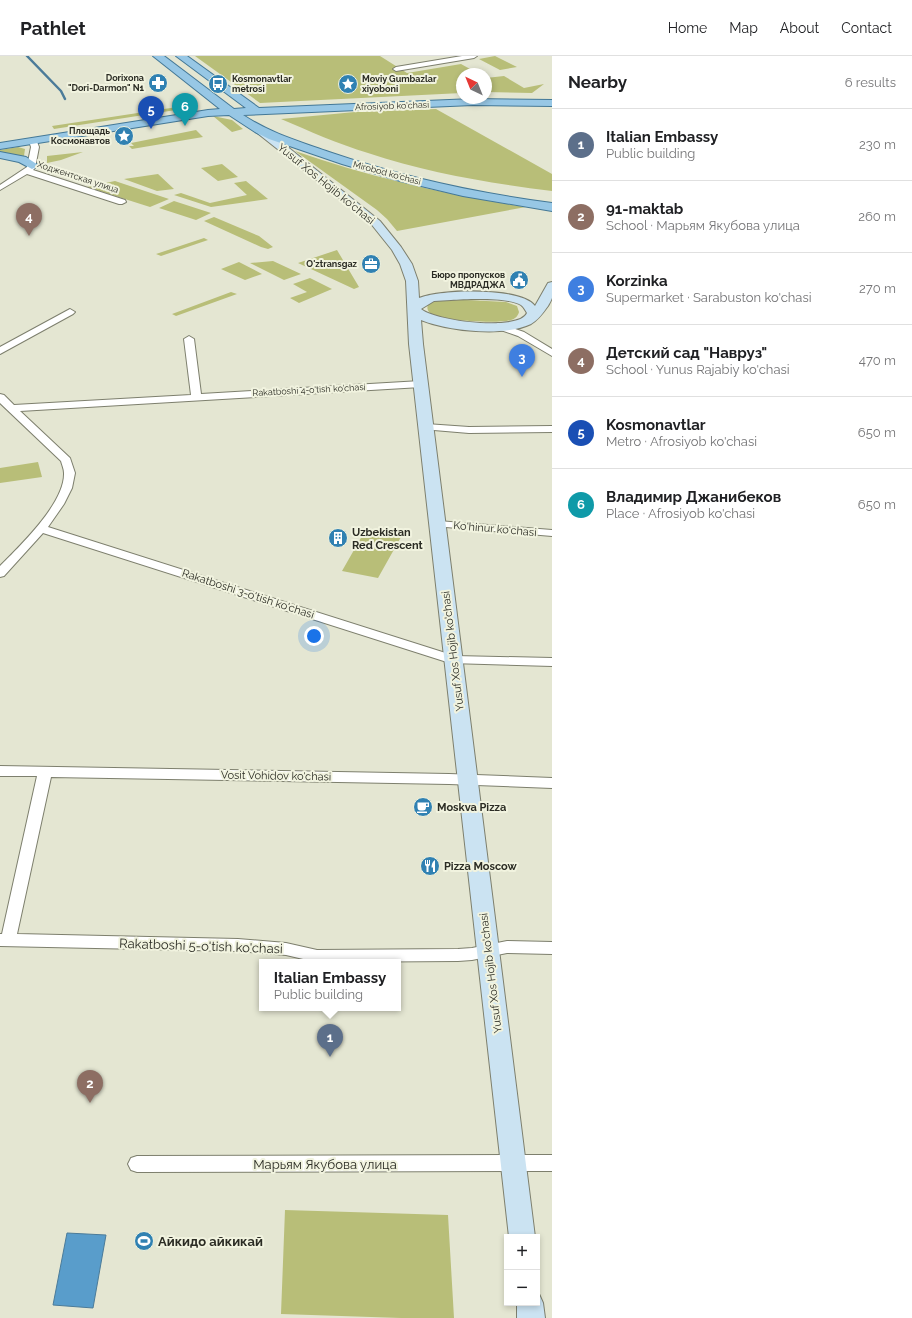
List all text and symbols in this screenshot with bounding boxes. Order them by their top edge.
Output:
text: Pathlet [20,17,86,39]
text: Home [668,20,707,36]
text: Map [729,20,758,36]
text: About [780,20,819,36]
text: Contact [841,20,892,36]
north arrow [456,68,492,104]
pharmacy icon: Dorixona "Dori-Darmon" N1 [147,72,169,94]
text: Nearby [568,72,627,92]
place label: Dorixona "Dori-Darmon" N1 [68,73,145,93]
bus stop icon: Kosmonavtlar metrosi [207,73,229,95]
place icon: Moviy Gumbazlar xiyoboni [337,73,359,95]
place label: Kosmonavtlar metrosi [232,74,292,94]
place label: Moviy Gumbazlar xiyoboni [362,74,437,94]
text: 6 results [845,75,896,90]
pin: 6 [172,93,198,126]
pin: 5 [138,96,164,129]
street label: Afrosiyob ko'chasi [355,100,429,112]
place icon: Площадь Космонавтов [113,125,135,147]
place label: Площадь Космонавтов [51,126,110,146]
text: Italian Embassy [606,128,718,146]
text: 1 [578,137,584,152]
text: 230 m [859,137,896,152]
street label: Yusuf Xos Hojib ko'chasi [275,141,377,227]
text: Public building [606,146,695,161]
street label: Ходжентская улица [36,159,120,195]
street label: Mirobod ko'chasi [352,159,422,187]
text: 91-maktab [606,200,683,218]
pin: 4 [16,203,42,236]
text: 2 [577,209,585,224]
text: 260 m [858,209,896,224]
text: School · Марьям Якубова улица [606,218,800,233]
office icon: O'ztransgaz [360,253,382,275]
place label: O'ztransgaz [306,259,358,269]
public building icon: Бюро пропусков МВДРАДЖА [508,269,530,291]
place label: Бюро пропусков МВДРАДЖА [431,270,506,290]
text: Korzinka [606,272,668,290]
text: 3 [577,281,585,296]
text: 270 m [859,281,896,296]
text: Supermarket · Sarabuston ko'chasi [606,290,812,305]
pin: 3 [509,344,535,377]
text: Детский сад "Навруз" [606,344,767,362]
text: 4 [577,353,585,368]
text: 470 m [859,353,896,368]
text: School · Yunus Rajabiy ko'chasi [606,362,790,377]
street label: Rakatboshi 4-o'tish ko'chasi [252,382,366,398]
text: Kosmonavtlar [606,416,706,434]
text: 5 [577,425,585,440]
text: 650 m [858,425,896,440]
text: Metro · Afrosiyob ko'chasi [606,434,757,449]
text: Владимир Джанибеков [606,488,781,506]
text: 6 [577,497,585,512]
text: 650 m [858,497,896,512]
text: Place · Afrosiyob ko'chasi [606,506,755,521]
street label: Ko‘hinur ko‘chasi [453,519,537,539]
place label: Uzbekistan Red Crescent [352,526,424,552]
building icon: Uzbekistan Red Crescent [327,527,349,549]
street label: Rakatboshi 3-o'tish ko'chasi [180,566,316,622]
street label: Yusuf Xos Hojib ko'chasi [439,590,467,712]
your location [304,626,324,646]
street label: Vosit Vohidov ko'chasi [221,769,331,783]
cafe icon: Moskva Pizza [412,796,434,818]
place label: Moskva Pizza [437,801,506,814]
restaurant icon: Pizza Moscow [419,855,441,877]
place label: Pizza Moscow [444,860,518,873]
street label: Yusuf Xos Hojib ko'chasi [477,912,505,1034]
street label: Rakatboshi 5-o'tish ko'chasi [119,936,283,956]
popup [259,959,401,1011]
text: Italian Embassy [274,969,386,987]
text: Public building [274,987,363,1002]
pin: 1 [317,1024,343,1057]
pin: 2 [77,1070,103,1103]
street label: Марьям Якубова улица [253,1157,397,1172]
sports icon: Айкидо айкикай [133,1230,155,1252]
place label: Айкидо айкикай [158,1234,263,1249]
map controls [504,1234,540,1306]
button: + [504,1234,540,1270]
button: − [504,1270,540,1306]

